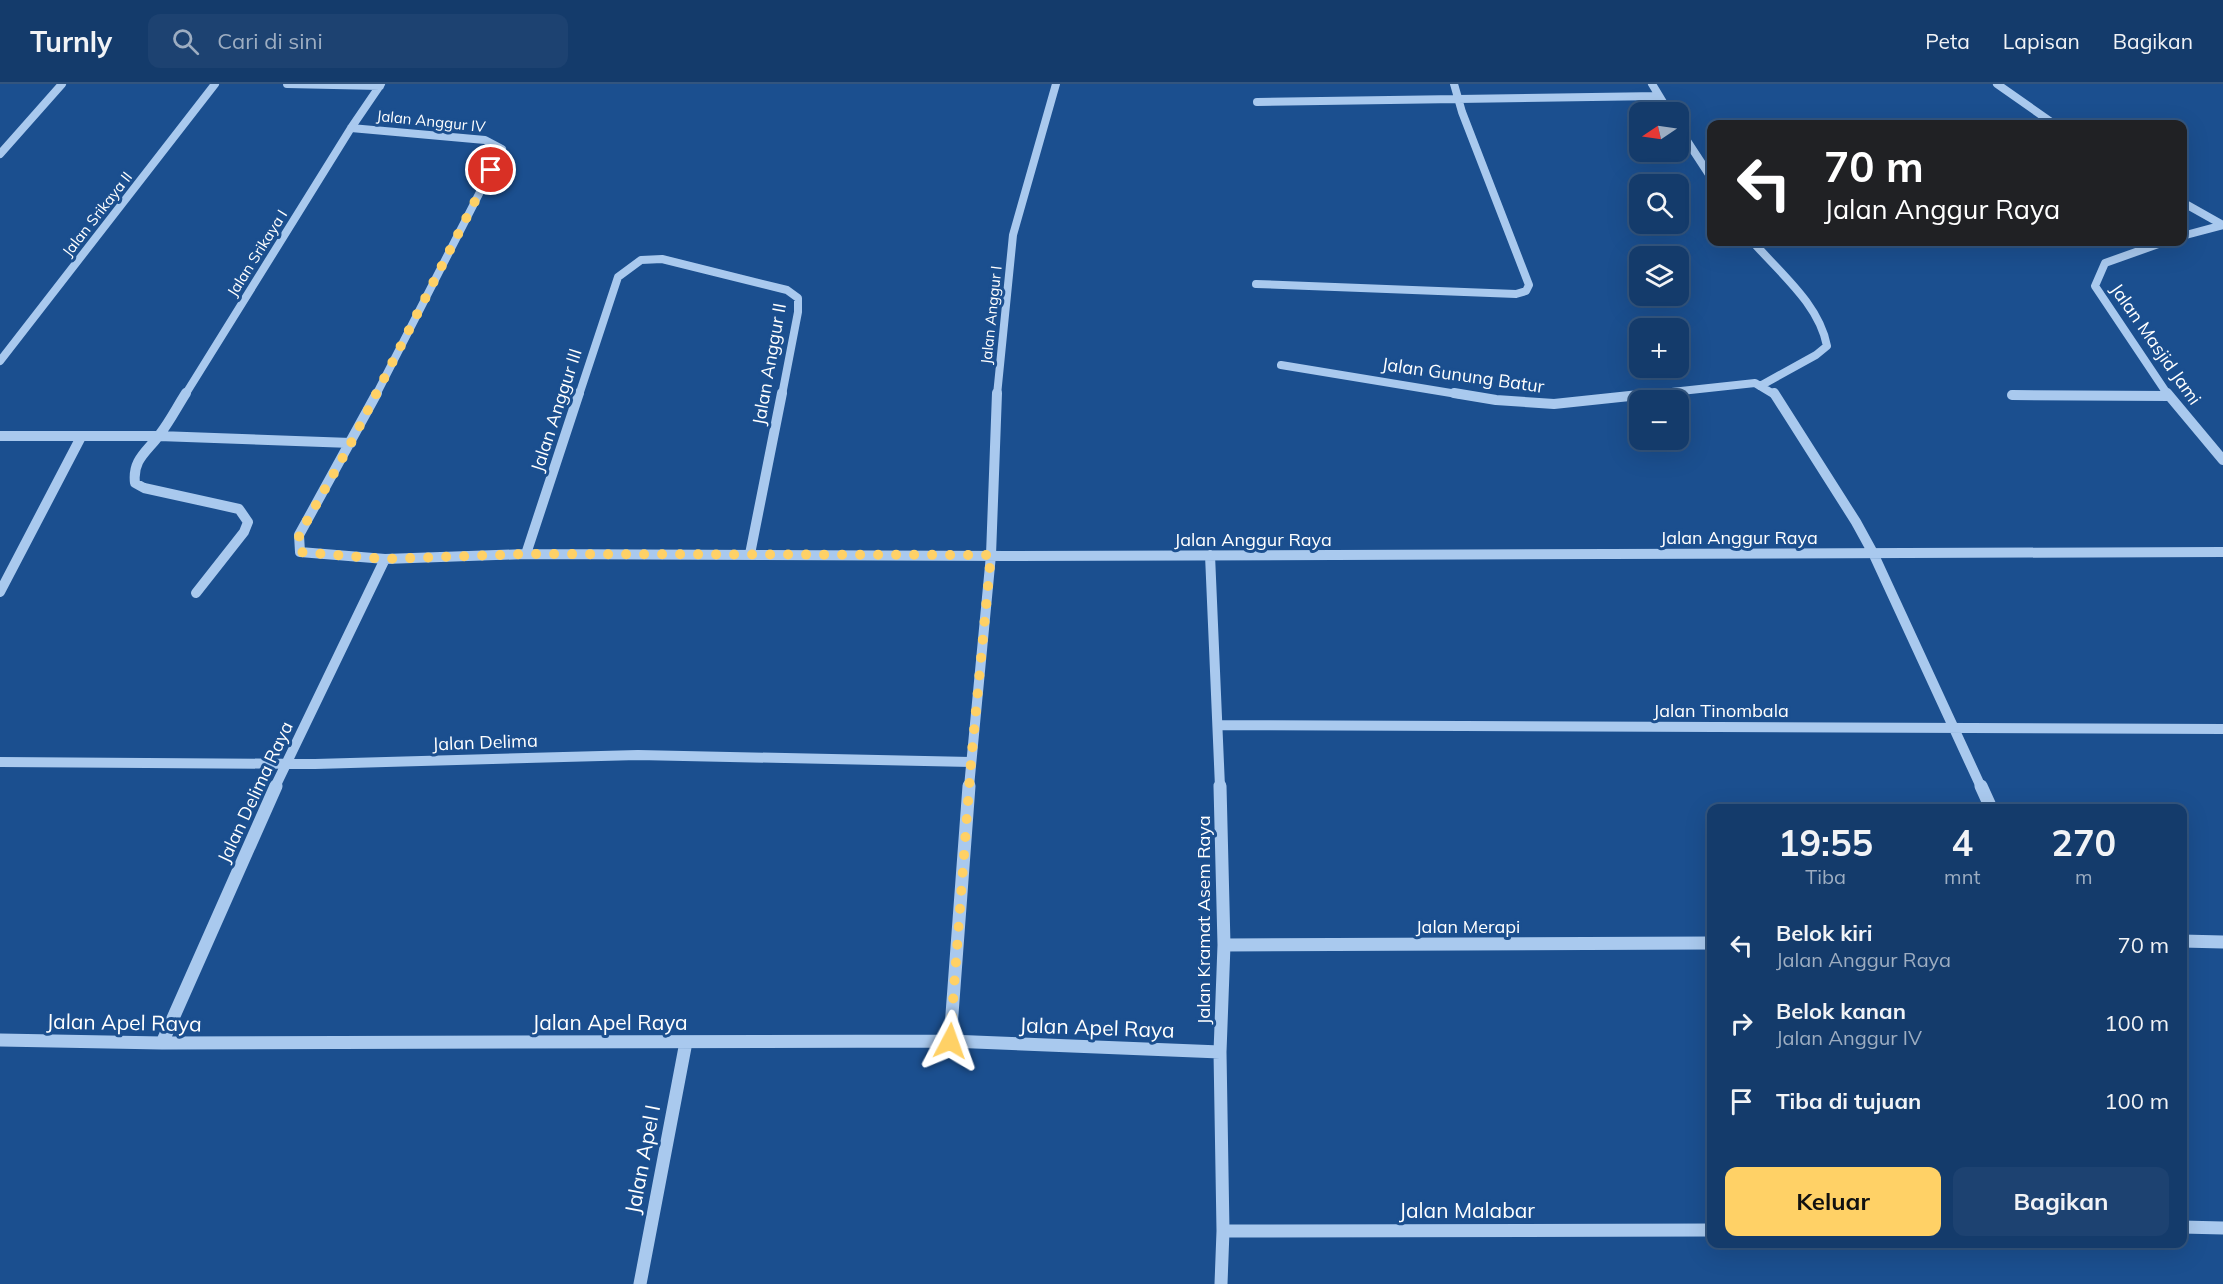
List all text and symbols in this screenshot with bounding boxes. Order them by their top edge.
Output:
search box [148,14,568,68]
text: Turnly [30,24,112,59]
icon: search [169,25,202,58]
text: Cari di sini [217,27,323,55]
text: Peta [1925,28,1970,54]
text: Lapisan [2003,28,2080,54]
text: Bagikan [2113,28,2193,54]
north arrow [1629,102,1689,162]
map controls [1629,102,1689,450]
street label: Jalan Anggur IV [376,106,487,136]
text: 70 m [1824,140,1924,193]
pin [465,144,516,195]
icon: left [1725,144,1803,222]
icon: arrive [474,153,507,186]
street label: Jalan Srikaya II [58,168,136,260]
button: search [1629,174,1689,234]
text: Jalan Anggur Raya [1824,192,2060,226]
street label: Jalan Srikaya I [223,206,291,300]
button: layers [1629,246,1689,306]
street label: Jalan Anggur I [976,265,1006,365]
street label: Jalan Masjid Jami [2106,279,2206,409]
street label: Jalan Anggur II [747,301,791,427]
button: + [1629,318,1689,378]
street label: Jalan Anggur III [525,346,587,474]
street label: Jalan Gunung Batur [1380,352,1546,398]
button: − [1629,390,1689,450]
street label: Jalan Anggur Raya [1660,526,1818,549]
street label: Jalan Anggur Raya [1174,528,1332,551]
street label: Jalan Tinombala [1653,699,1789,722]
street label: Jalan Delima Raya [212,718,298,866]
street label: Jalan Delima [432,729,538,755]
street label: Jalan Kramat Asem Raya [1192,816,1215,1024]
text: 19:55 [1778,820,1873,865]
text: 4 [1951,820,1973,865]
text: 270 [2051,820,2116,865]
text: Tiba [1805,864,1846,889]
text: mnt [1944,864,1980,889]
text: m [2075,864,2092,889]
street label: Jalan Merapi [1416,915,1520,938]
text: Belok kiri [1776,919,1872,947]
icon: left [1725,929,1758,962]
text: 70 m [2118,931,2169,959]
text: Jalan Anggur Raya [1776,947,1951,972]
text: Belok kanan [1776,997,1906,1025]
icon: right [1725,1007,1758,1040]
street label: Jalan Apel Raya [46,1008,202,1036]
street label: Jalan Apel Raya [532,1009,688,1035]
position arrow [918,1009,982,1073]
text: 100 m [2104,1009,2169,1037]
street label: Jalan Apel Raya [1019,1011,1175,1043]
text: Jalan Anggur IV [1776,1025,1922,1050]
icon: arrive [1725,1085,1758,1118]
text: Tiba di tujuan [1776,1087,1921,1115]
text: 100 m [2104,1087,2169,1115]
street label: Jalan Apel I [619,1102,665,1216]
button: Keluar [1725,1167,1941,1236]
button: Bagikan [1953,1167,2169,1236]
street label: Jalan Malabar [1399,1197,1535,1223]

